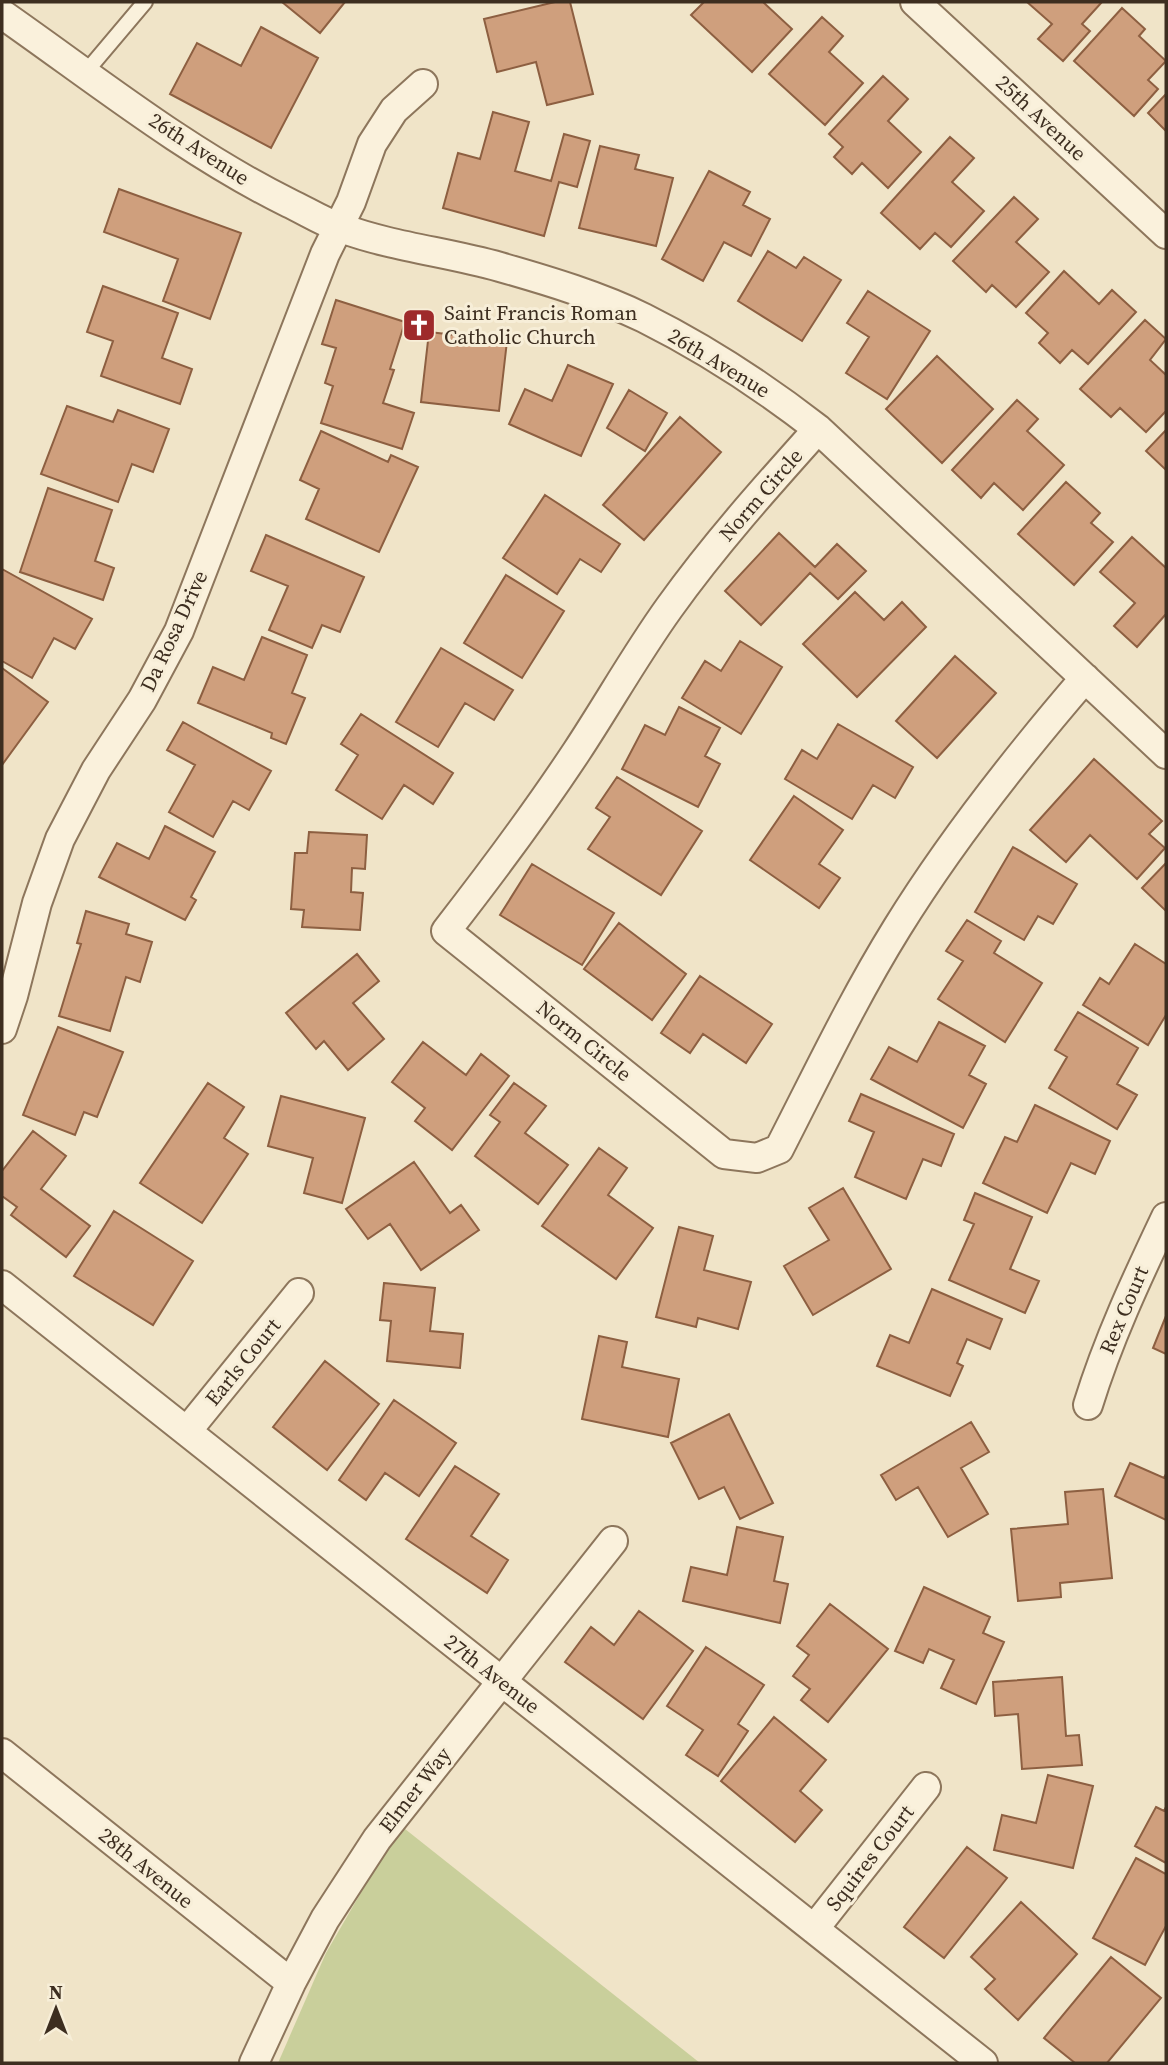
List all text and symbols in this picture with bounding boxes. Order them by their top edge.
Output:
street label: 25th Avenue [990,68,1093,167]
street label: 26th Avenue [143,105,255,192]
place label: Saint Francis Roman Catholic Church [444,298,638,351]
church icon: Saint Francis Roman Catholic Church [400,306,438,344]
street label: 26th Avenue [663,321,776,404]
street label: Norm Circle [712,442,809,547]
street label: Da Rosa Drive [133,565,214,696]
street label: Norm Circle [531,993,638,1088]
street label: Rex Court [1092,1261,1155,1358]
street label: Earls Court [198,1312,287,1412]
street label: 27th Avenue [438,1627,546,1720]
street label: Elmer Way [372,1741,457,1839]
street label: Squires Court [819,1798,920,1917]
street label: 28th Avenue [93,1820,200,1915]
north arrow [21,1974,91,2044]
text: N [49,1979,63,2005]

